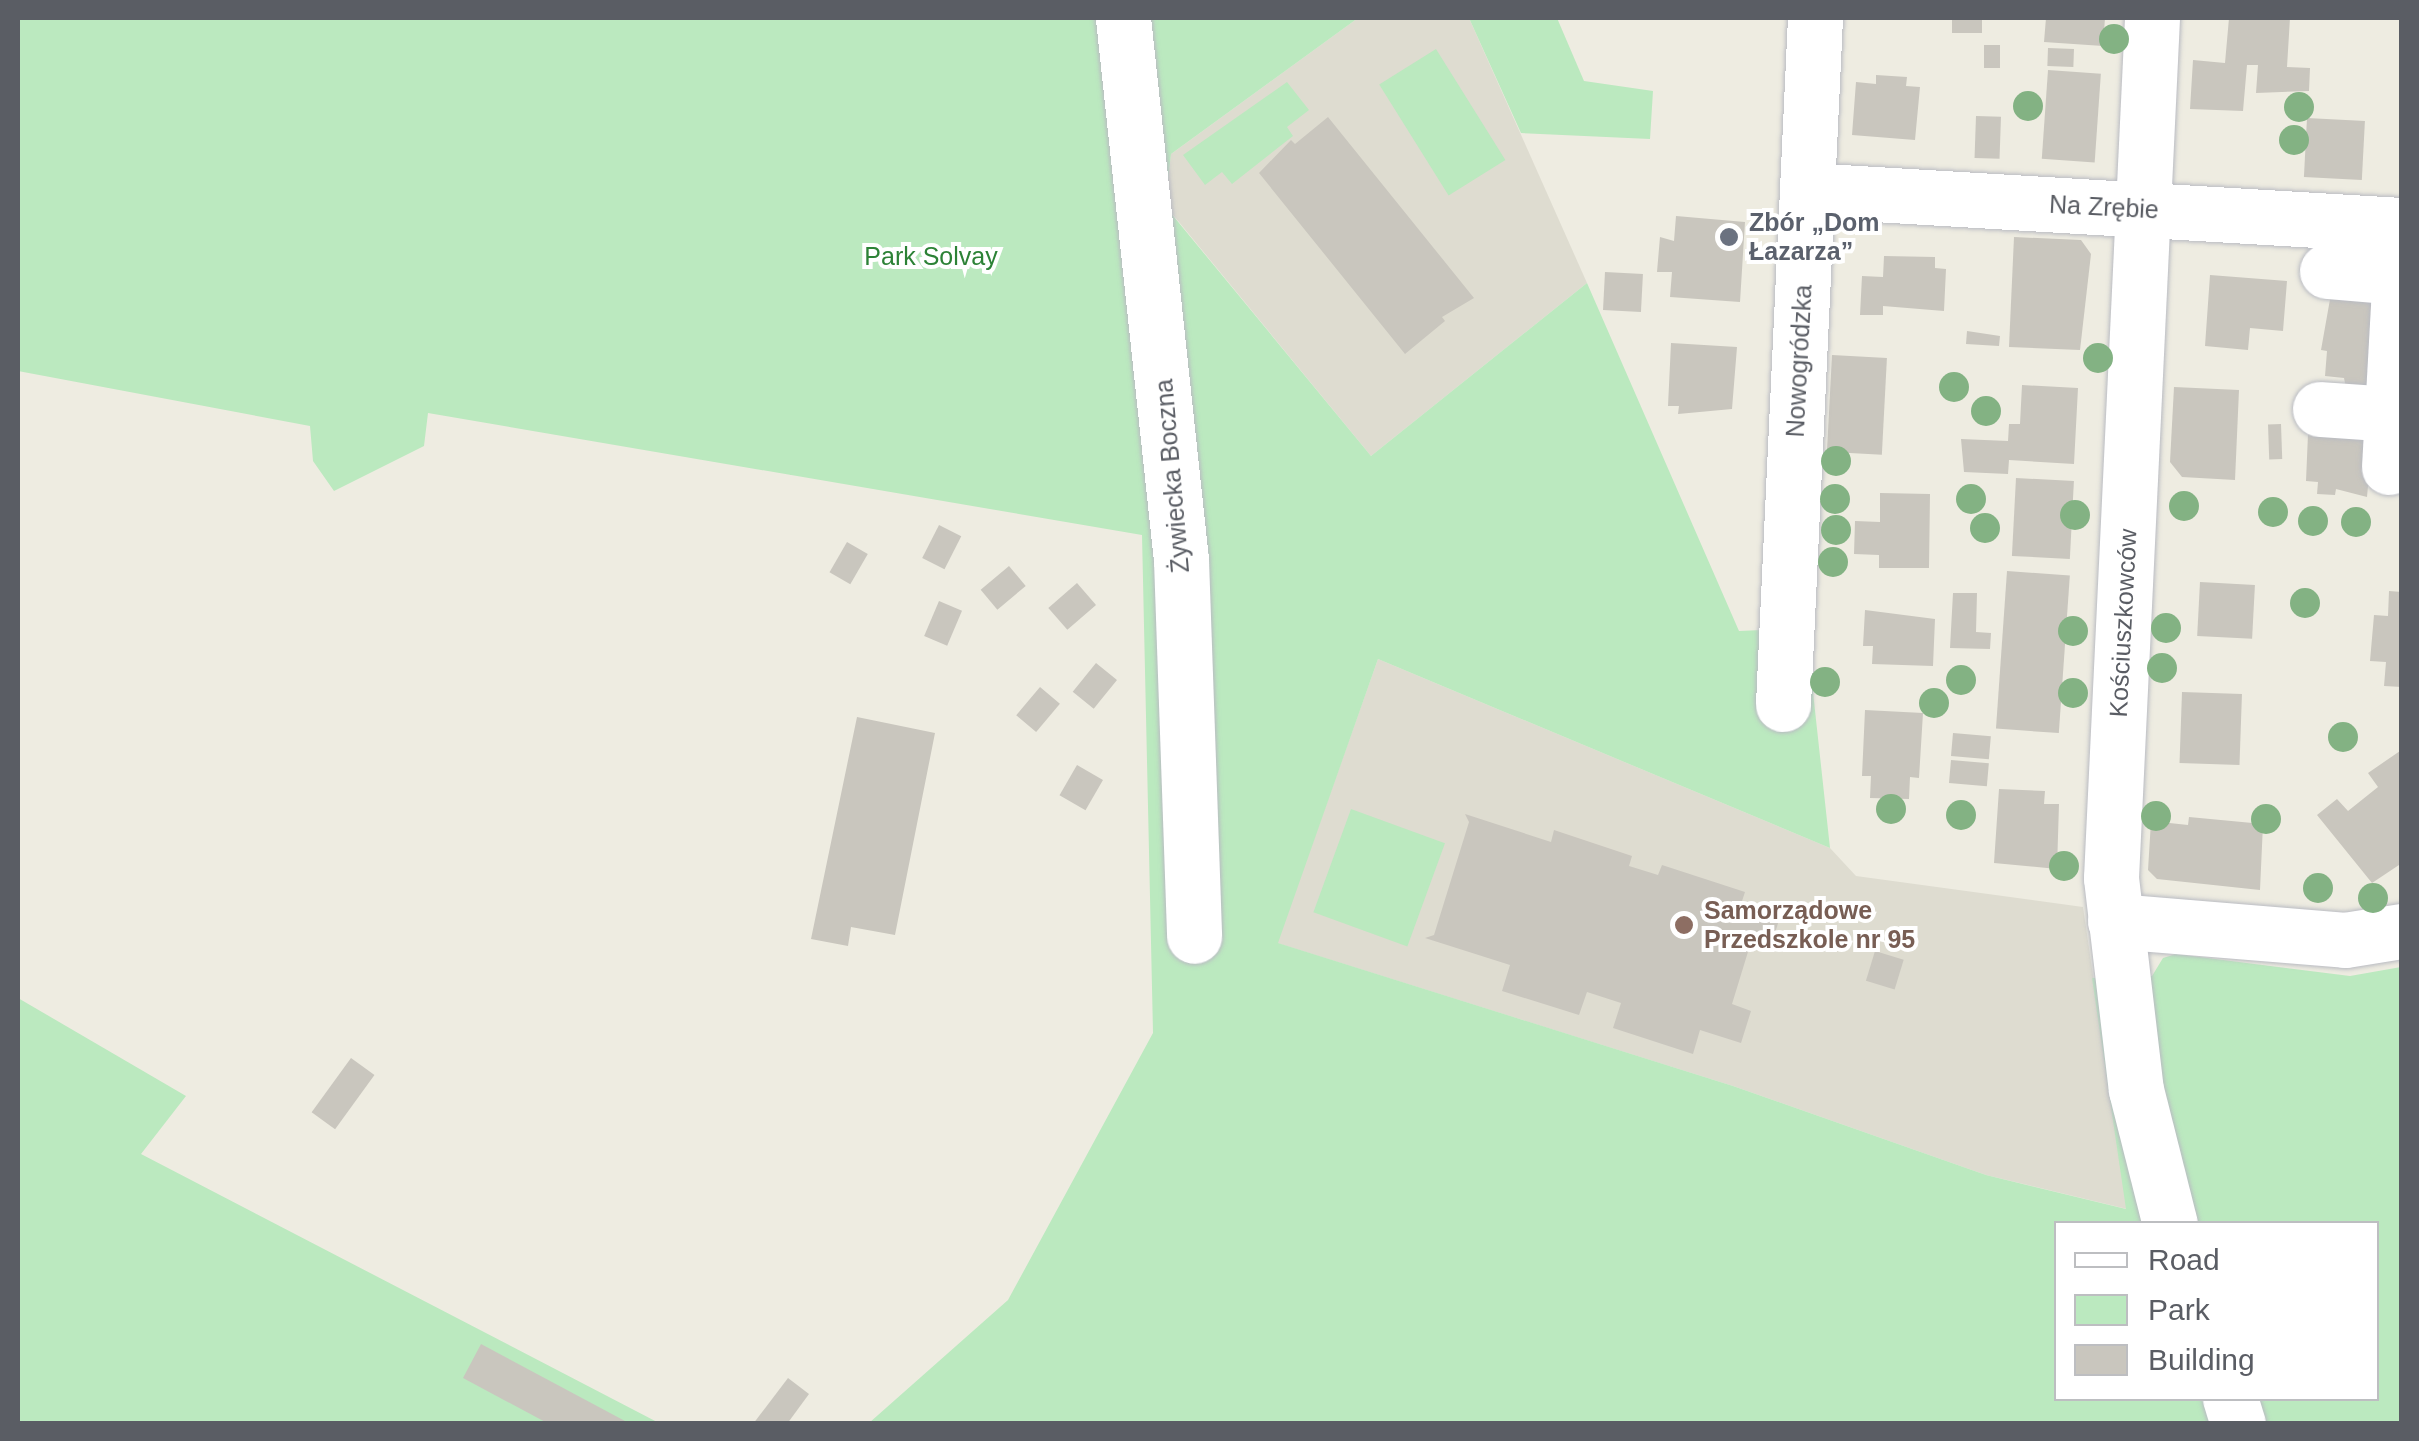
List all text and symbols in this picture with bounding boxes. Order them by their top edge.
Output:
street label: Na Zrębie [2048,189,2160,225]
place label: Zbór „Dom Łazarza” [1749,208,1880,267]
marker: Zbór „Dom Łazarza” [1718,226,1740,248]
park label: Park Solvay [864,241,998,271]
street label: Nowogródzka [1780,284,1818,438]
street label: Żywiecka Boczna [1149,378,1195,574]
street label: Kościuszkowców [2103,528,2143,718]
place label: Samorządowe Przedszkole nr 95 [1704,896,1915,955]
marker: Samorządowe Przedszkole nr 95 [1673,914,1695,936]
legend [2054,1221,2379,1401]
text: Road [2148,1243,2220,1276]
text: Park [2148,1293,2210,1326]
text: Building [2148,1343,2255,1376]

